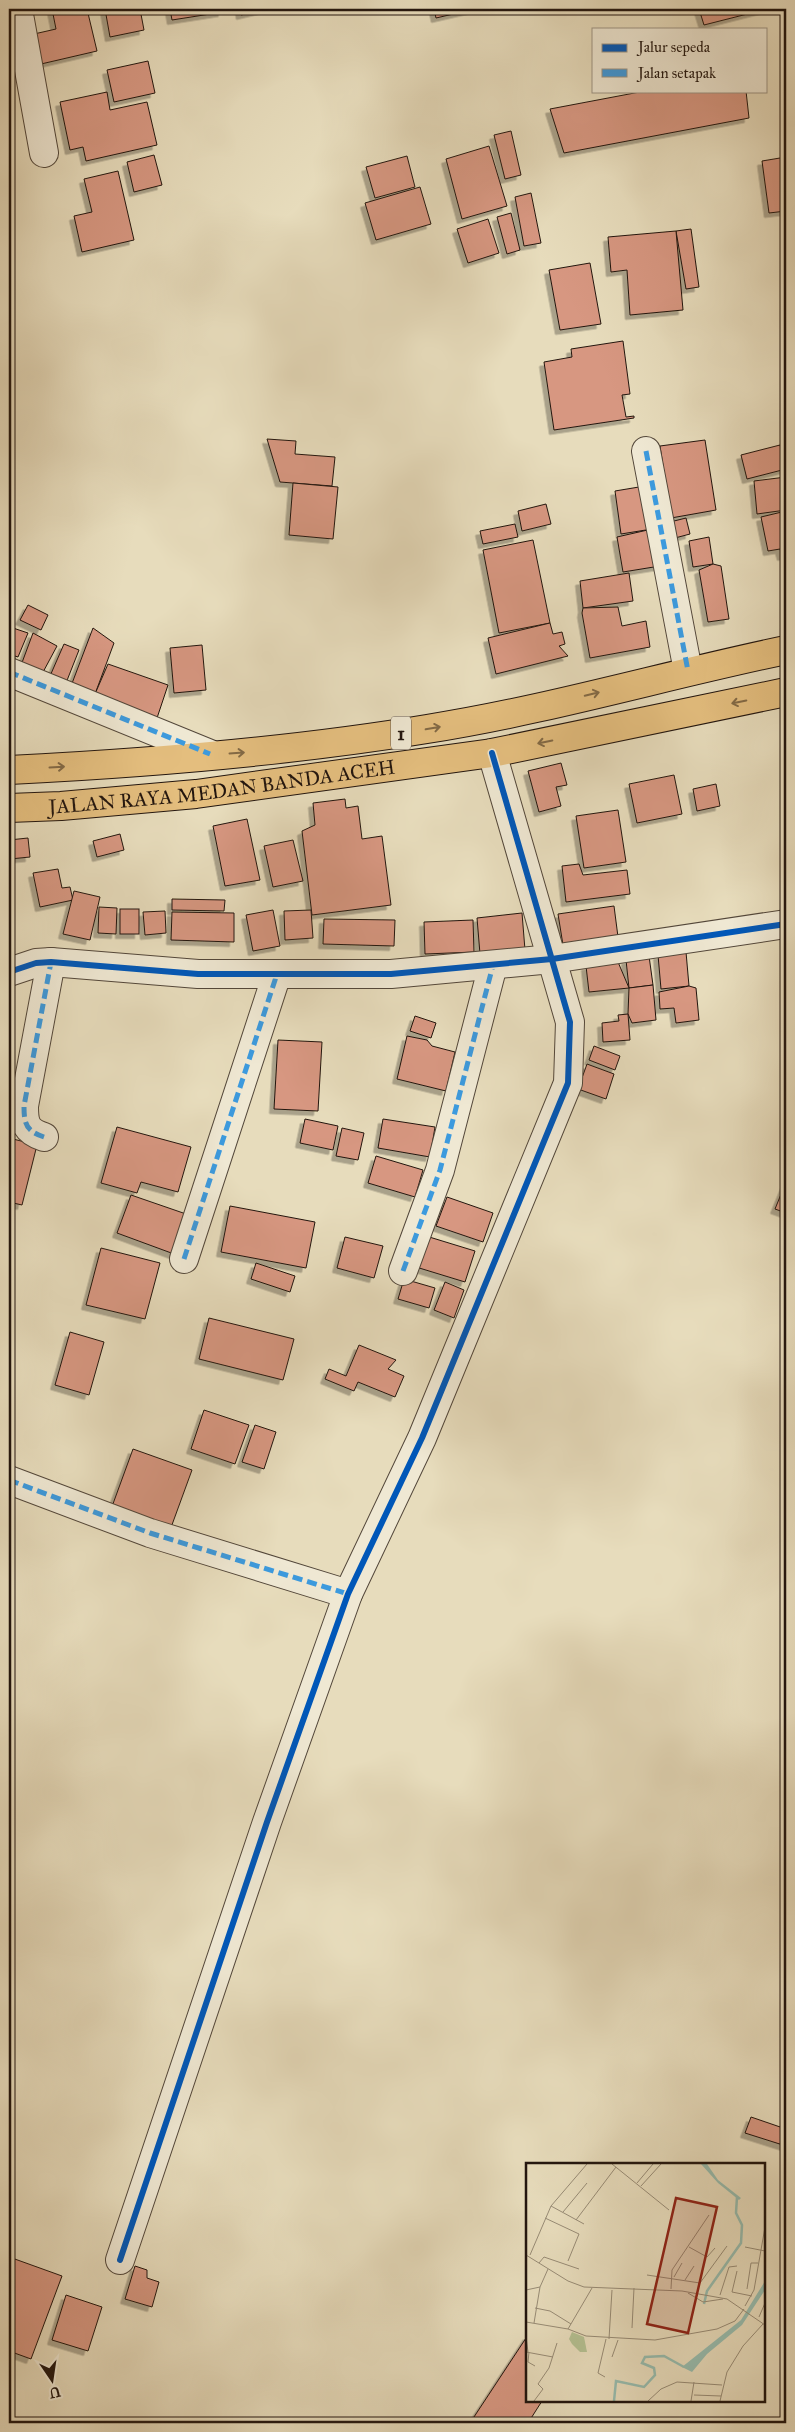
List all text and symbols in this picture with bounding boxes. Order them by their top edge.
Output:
legend [592,28,768,92]
text: Jalur sepeda [636,38,711,57]
text: Jalan setapak [636,64,716,83]
one-way arrow [583,689,599,698]
one-way arrow [731,697,747,707]
road number: 1 [391,716,411,750]
one-way arrow [424,723,440,733]
one-way arrow [538,737,554,747]
one-way arrow [229,748,245,757]
street label: JALAN RAYA MEDAN BANDA ACEH [46,755,397,820]
one-way arrow [49,763,65,772]
inset map [526,2163,765,2402]
north arrow [28,2354,78,2404]
text: U [47,2383,62,2402]

